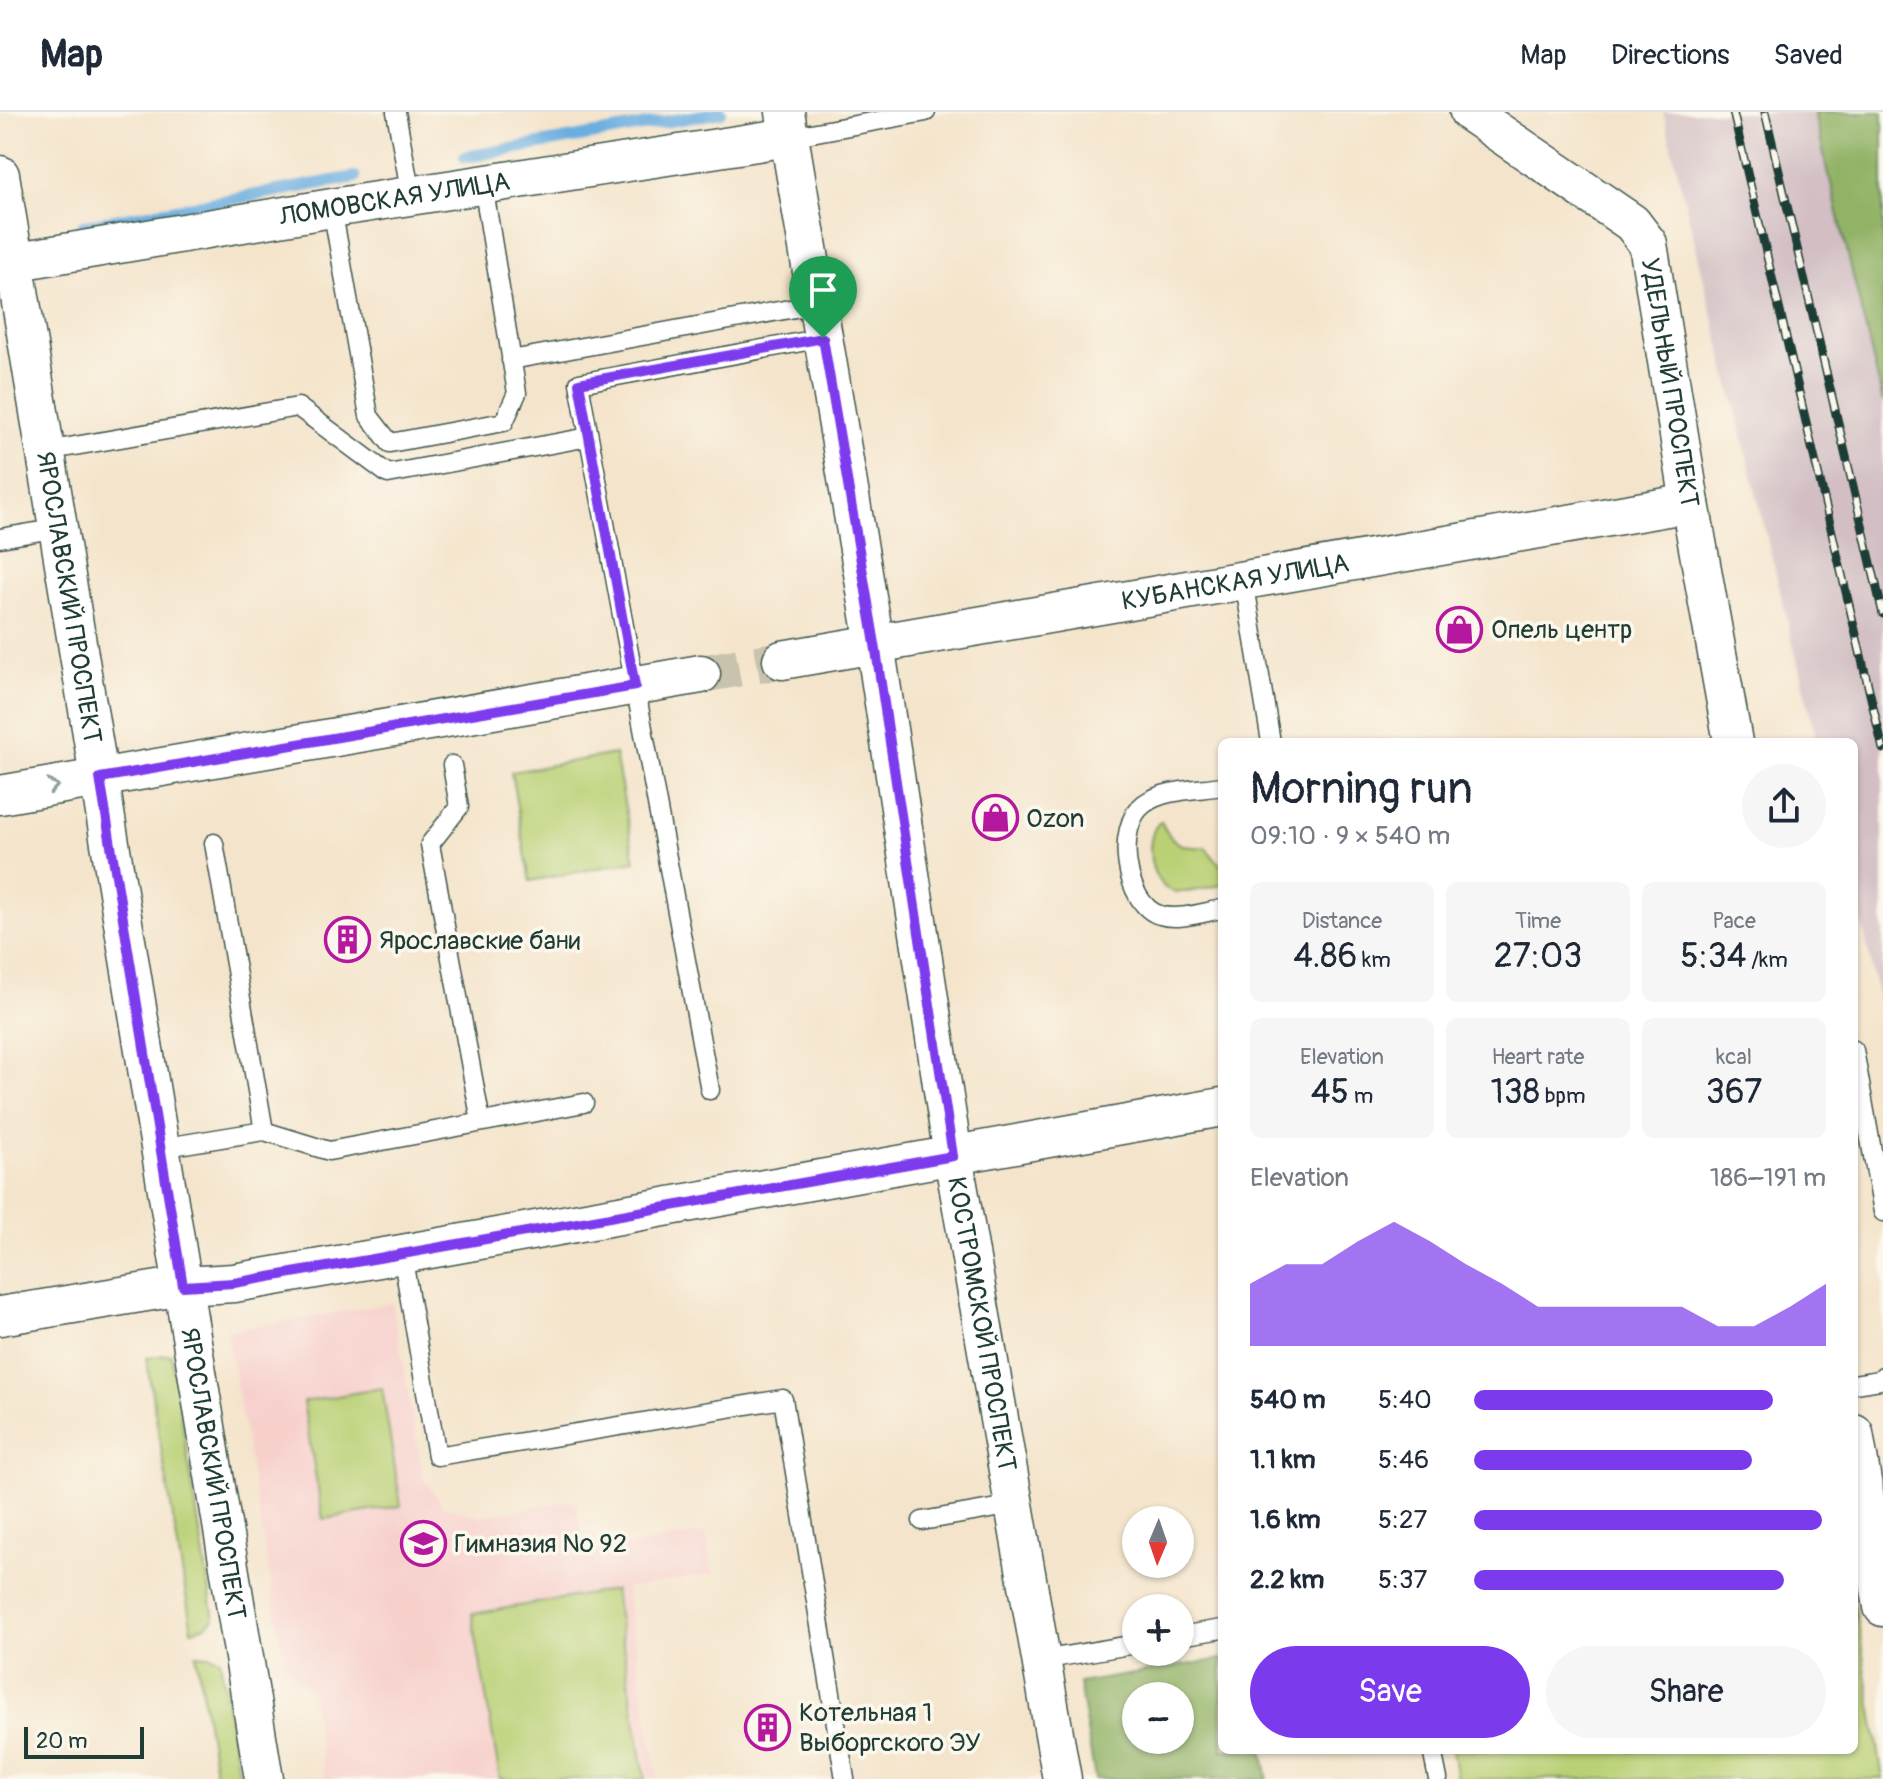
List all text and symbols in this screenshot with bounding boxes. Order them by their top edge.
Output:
text: Map [40,31,103,79]
text: Map [1520,38,1567,73]
text: Directions [1611,38,1730,73]
text: Saved [1774,38,1843,73]
street label: ЛОМОВСКАЯ УЛИЦА [276,166,512,234]
pin [789,256,857,338]
street label: УДЕЛЬНЫЙ ПРОСПЕКТ [1634,256,1705,510]
icon: arrive [801,268,845,312]
street label: ЯРОСЛАВСКИЙ ПРОСПЕКТ [29,449,108,746]
street label: КУБАНСКАЯ УЛИЦА [1119,547,1352,618]
shop icon: Опель центр [1436,605,1484,653]
place label: Опель центр [1491,614,1632,646]
text: Morning run [1250,762,1473,817]
button: share [1742,764,1826,848]
one-way arrow [47,778,60,795]
shop icon: Ozon [971,794,1019,842]
place label: Ozon [1026,803,1084,835]
text: 09:10 · 9 × 540 m [1250,820,1450,852]
text: Distance [1302,907,1382,935]
text: Time [1515,907,1561,935]
text: Pace [1712,907,1756,935]
building icon: Ярославские бани [324,916,372,964]
place label: Ярославские бани [379,925,581,957]
text: 4.86 [1293,935,1357,978]
text: 27:03 [1494,935,1582,978]
text: 5:34 [1680,935,1746,978]
text: km [1357,946,1391,974]
text: /km [1746,946,1788,974]
text: Elevation [1300,1043,1384,1071]
text: Heart rate [1492,1043,1584,1071]
text: kcal [1716,1043,1752,1071]
text: 45 [1311,1071,1349,1114]
text: 138 [1491,1071,1540,1114]
text: 367 [1706,1071,1762,1114]
text: m [1349,1082,1373,1110]
text: bpm [1540,1082,1585,1110]
text: Elevation [1250,1162,1349,1194]
text: 186–191 m [1710,1162,1826,1194]
street label: КОСТРОМСКОЙ ПРОСПЕКТ [940,1174,1023,1474]
street label: ЯРОСЛАВСКИЙ ПРОСПЕКТ [173,1325,253,1622]
text: 540 m [1250,1384,1326,1416]
text: 5:40 [1378,1384,1432,1416]
text: 1.1 km [1250,1444,1316,1476]
text: 5:46 [1378,1444,1429,1476]
text: 1.6 km [1250,1504,1321,1536]
text: 5:27 [1378,1504,1427,1536]
north arrow [1122,1506,1194,1578]
map controls [1122,1506,1194,1754]
school or university icon: Гимназия № 92 [399,1519,447,1567]
place label: Гимназия № 92 [454,1528,627,1560]
text: 2.2 km [1250,1564,1324,1596]
text: 5:37 [1378,1564,1427,1596]
button: + [1122,1594,1194,1666]
button: Save [1250,1646,1530,1738]
button: Share [1546,1646,1826,1738]
button: − [1122,1682,1194,1754]
place label: Котельная 1 Выборгского ЭУ [799,1697,981,1759]
building icon: Котельная 1 Выборгского ЭУ [744,1703,792,1751]
scale bar [24,1723,144,1759]
text: 20 m [36,1727,88,1755]

